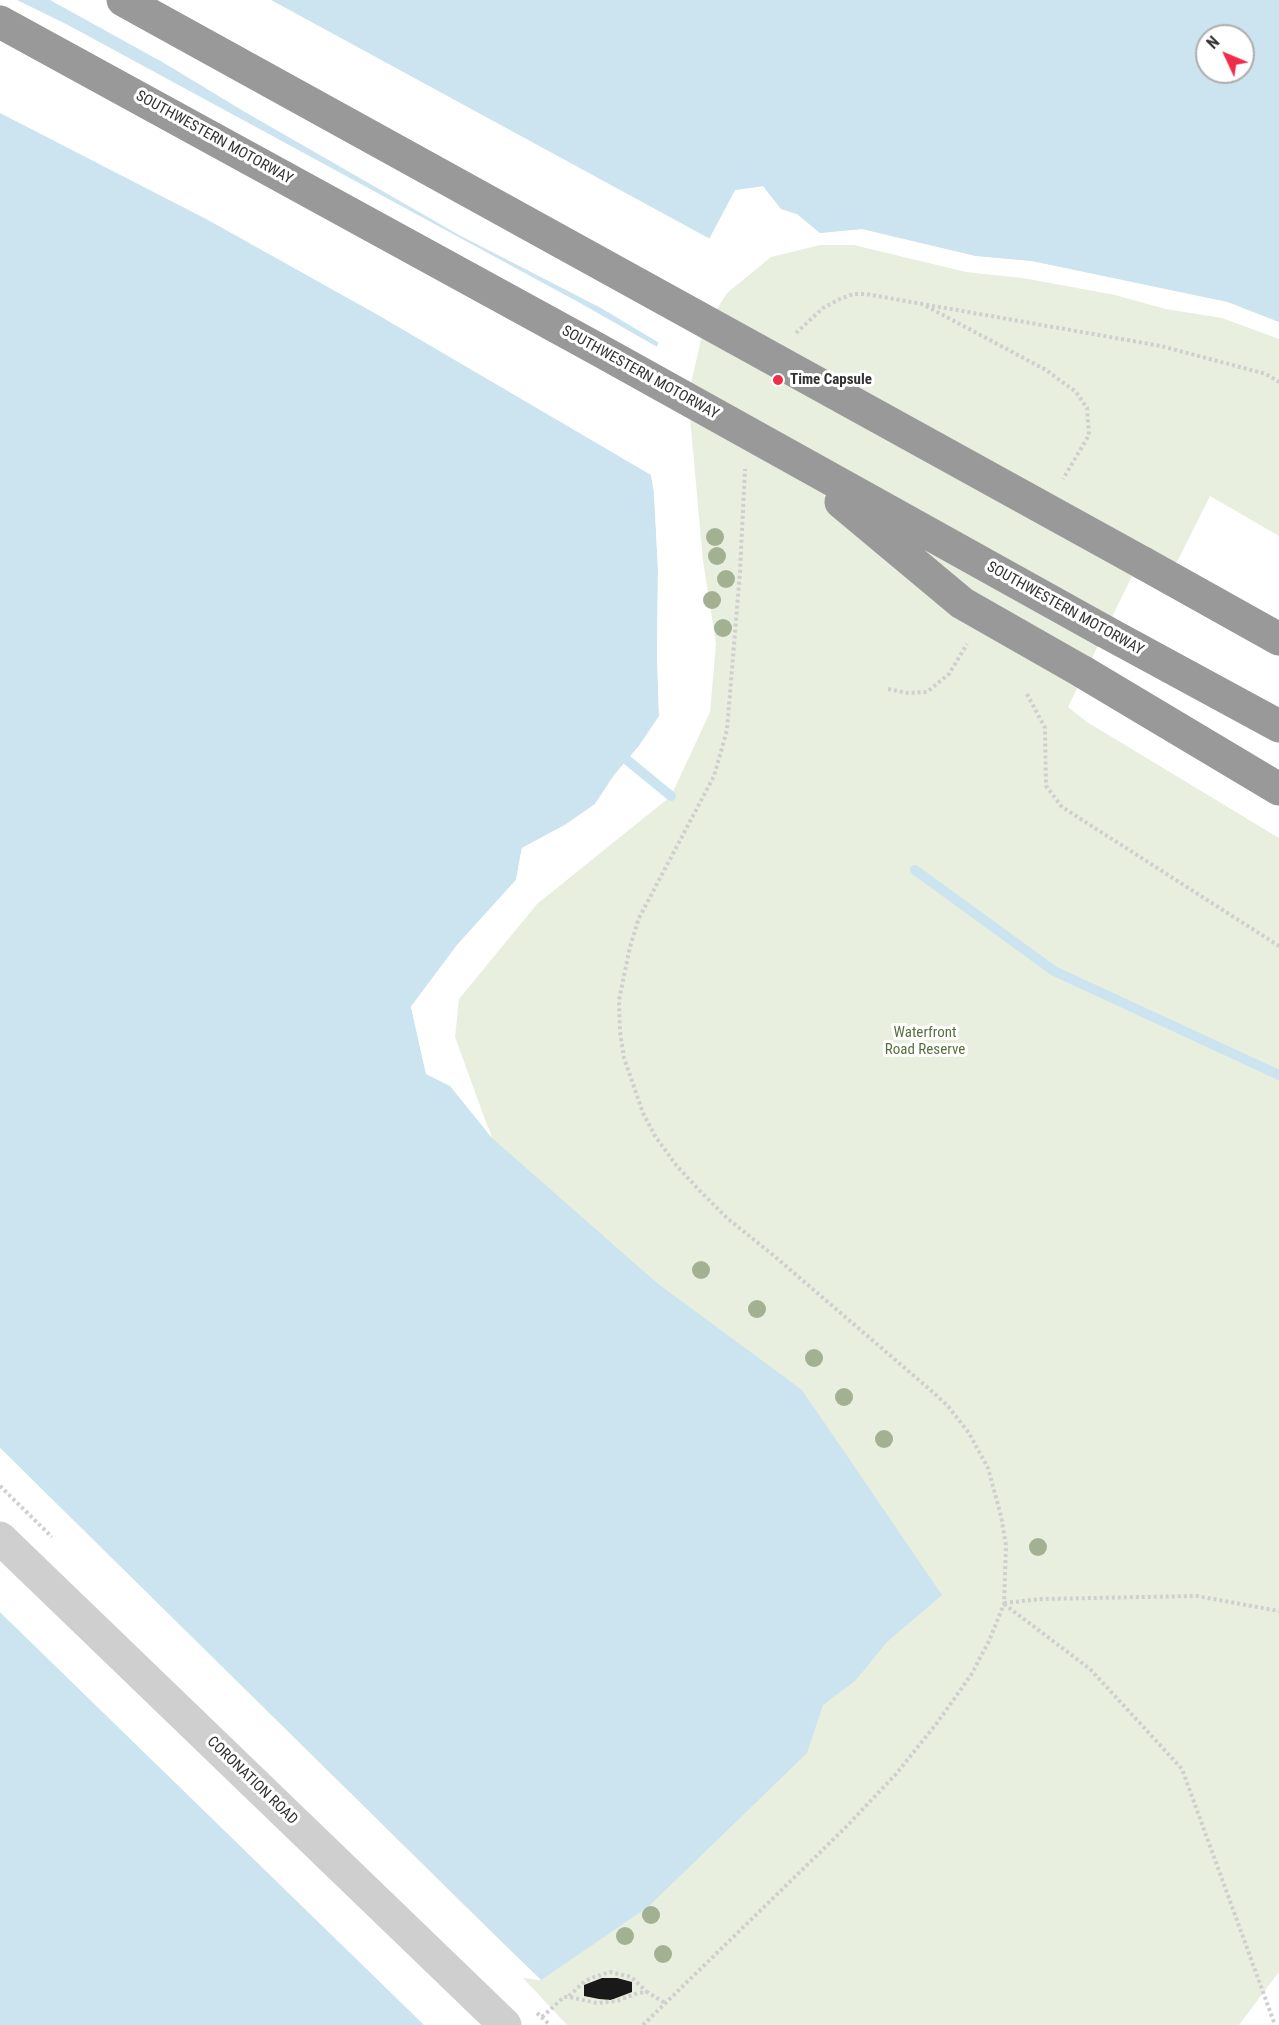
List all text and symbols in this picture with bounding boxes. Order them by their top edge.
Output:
north arrow [1195,24,1255,84]
text: N [1203,32,1223,53]
street label: SOUTHWESTERN MOTORWAY [132,87,296,189]
street label: SOUTHWESTERN MOTORWAY [558,322,722,424]
place label: Time Capsule [790,371,872,389]
marker: Time Capsule [771,373,785,387]
street label: SOUTHWESTERN MOTORWAY [983,558,1147,660]
park label: Waterfront Road Reserve [885,1024,965,1059]
street label: CORONATION ROAD [203,1733,301,1829]

